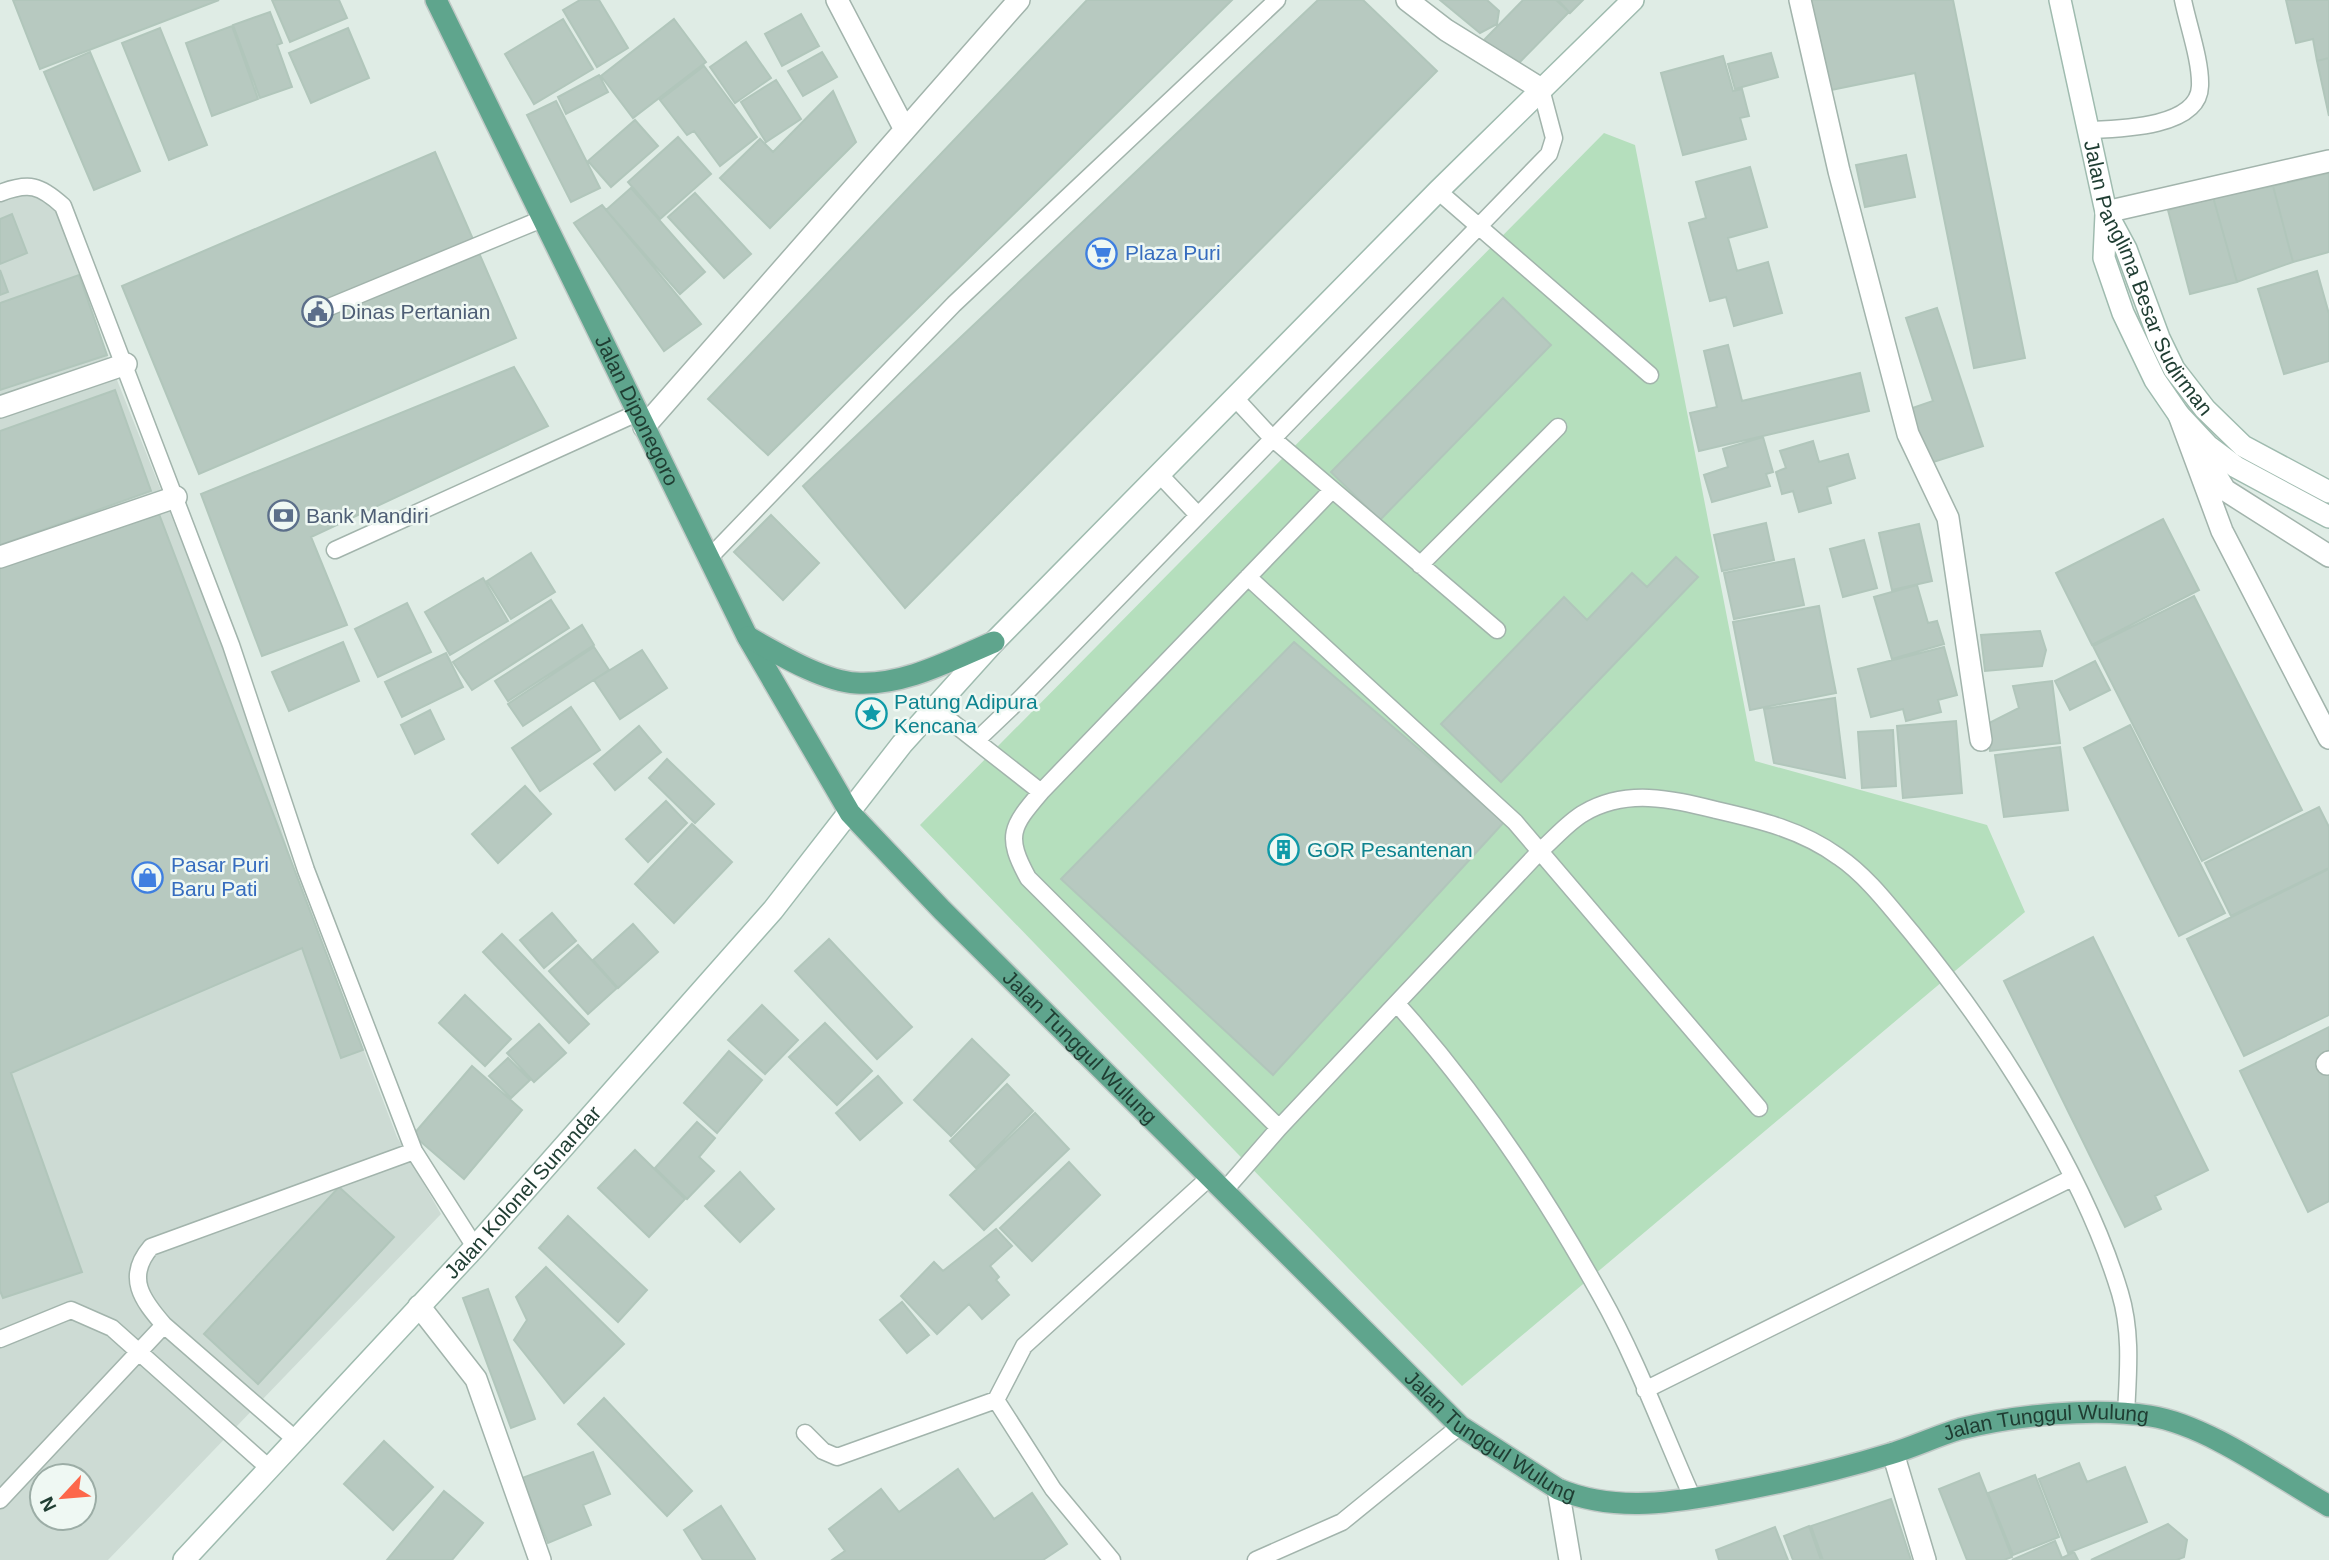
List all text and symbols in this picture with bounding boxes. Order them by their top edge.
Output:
street label: Jalan Panglima Besar Sudirman [2080,138,2218,420]
supermarket icon: Plaza Puri [1085,236,1119,270]
place label: Plaza Puri [1125,241,1221,264]
public building icon: Dinas Pertanian [301,295,335,329]
place label: Dinas Pertanian [341,300,490,323]
street label: Jalan Diponegoro [591,331,684,489]
bank icon: Bank Mandiri [266,499,300,533]
place label: Bank Mandiri [306,504,429,527]
place label: Patung Adipura Kencana [894,690,1038,737]
place icon: Patung Adipura Kencana [854,697,888,731]
building icon: GOR Pesantenan [1267,833,1301,867]
place label: GOR Pesantenan [1307,838,1473,861]
place label: Pasar Puri Baru Pati [171,853,269,900]
shop icon: Pasar Puri Baru Pati [131,860,165,894]
street label: Jalan Tunggul Wulung [999,966,1162,1128]
street label: Jalan Kolonel Sunandar [440,1101,605,1283]
street label: Jalan Tunggul Wulung [1400,1366,1579,1506]
street label: Jalan Tunggul Wulung [1939,1400,2150,1445]
north arrow [28,1462,98,1532]
text: N [36,1493,61,1515]

